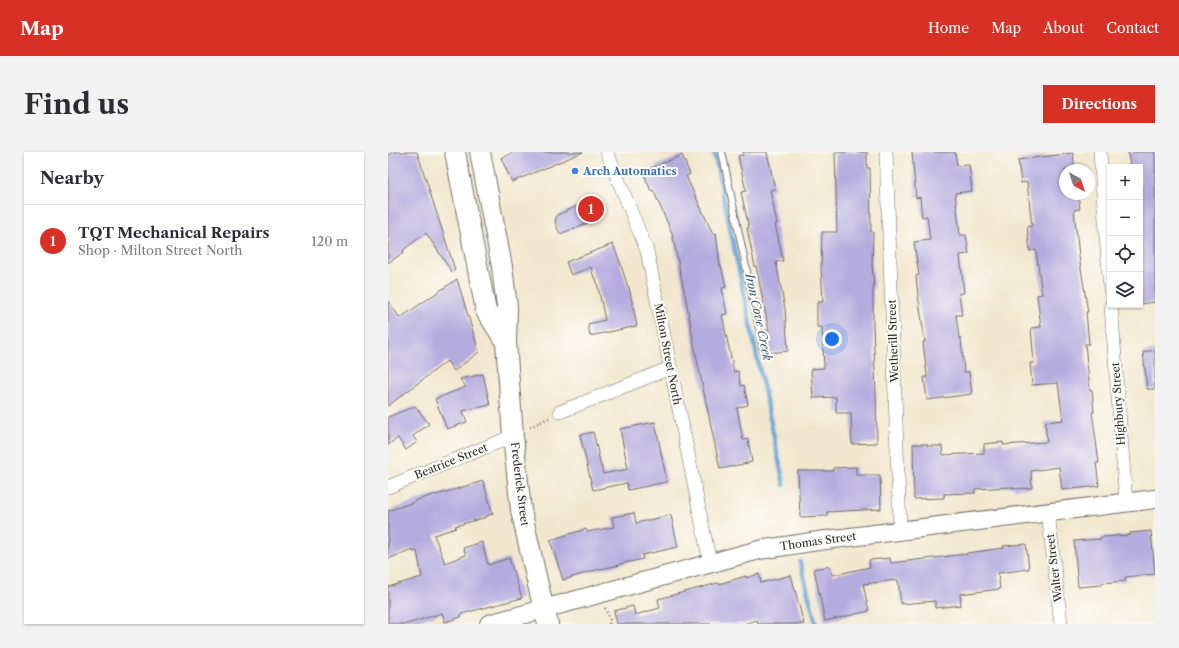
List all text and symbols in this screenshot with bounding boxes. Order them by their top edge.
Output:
text: Map [20,17,64,40]
text: Home [928,19,969,37]
text: Map [991,19,1021,37]
text: About [1043,19,1084,37]
text: Contact [1106,19,1159,37]
button: Directions [1043,85,1155,123]
text: Find us [24,87,129,121]
place label: Arch Automatics [582,164,677,178]
north arrow [1059,164,1095,200]
map controls [1107,164,1143,308]
button: + [1107,164,1143,200]
marker: Arch Automatics [570,166,580,176]
text: Nearby [40,168,104,188]
pin: 1 [578,194,604,224]
button: − [1107,200,1143,236]
text: TQT Mechanical Repairs [78,223,270,242]
text: 1 [50,233,56,249]
text: 120 m [311,233,348,249]
button: locate [1107,236,1143,272]
text: Shop · Milton Street North [78,242,243,258]
water label: Iron Cove Creek [742,271,776,363]
button: layers [1107,272,1143,308]
street label: Wetherill Street [885,299,901,384]
street label: Milton Street North [651,302,685,406]
your location [822,329,842,349]
street label: Highbury Street [1108,362,1128,446]
street label: Beatrice Street [412,440,490,482]
street label: Frederick Street [508,441,532,527]
street label: Thomas Street [779,529,857,553]
street label: Walter Street [1043,533,1065,604]

